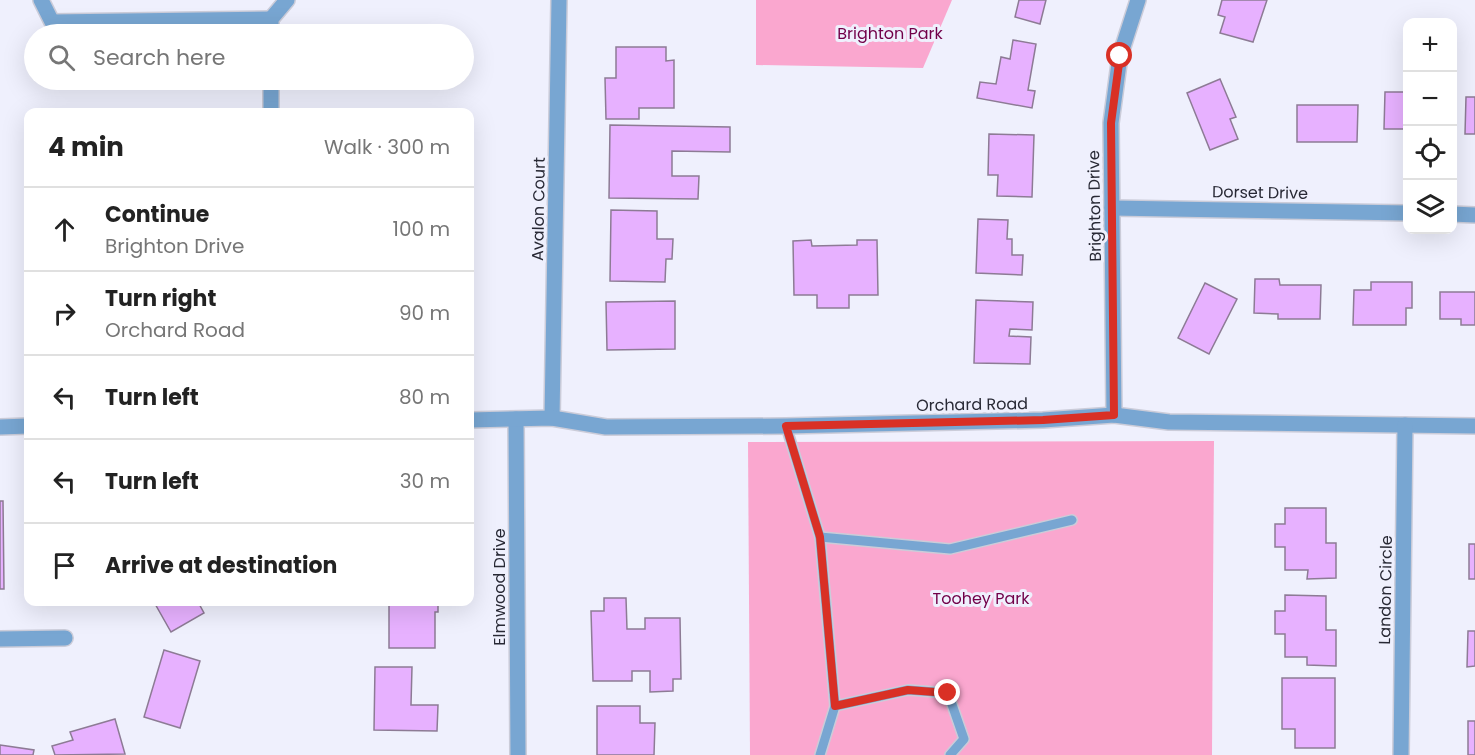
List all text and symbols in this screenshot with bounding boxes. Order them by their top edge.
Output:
map controls [1403,18,1457,234]
button: + [1403,18,1457,72]
park label: Brighton Park [837,22,944,45]
search box [24,24,474,90]
icon: search [45,41,78,74]
text: Search here [93,42,226,73]
route start [1106,42,1132,68]
button: − [1403,72,1457,126]
button: locate [1403,126,1457,180]
text: 4 min [48,129,124,165]
text: Walk · 300 m [324,133,450,161]
street label: Brighton Drive [1082,150,1107,262]
street label: Avalon Court [526,157,551,261]
street label: Dorset Drive [1212,180,1308,205]
button: layers [1403,180,1457,234]
text: Continue [105,199,209,230]
icon: ahead [48,213,81,246]
text: 100 m [393,215,450,243]
text: Brighton Drive [105,232,244,260]
text: Turn right [105,283,216,314]
icon: right [48,297,81,330]
text: 90 m [399,299,450,327]
text: Orchard Road [105,316,245,344]
icon: left [48,381,81,414]
text: Turn left [105,382,199,413]
text: 80 m [399,383,450,411]
street label: Orchard Road [916,392,1028,417]
icon: left [48,465,81,498]
text: Turn left [105,466,199,497]
text: 30 m [400,467,450,495]
street label: Elmwood Drive [488,528,511,646]
street label: Landon Circle [1373,535,1398,645]
icon: arrive [48,549,81,582]
text: Arrive at destination [105,550,337,581]
park label: Toohey Park [933,587,1030,610]
route end [934,679,960,705]

